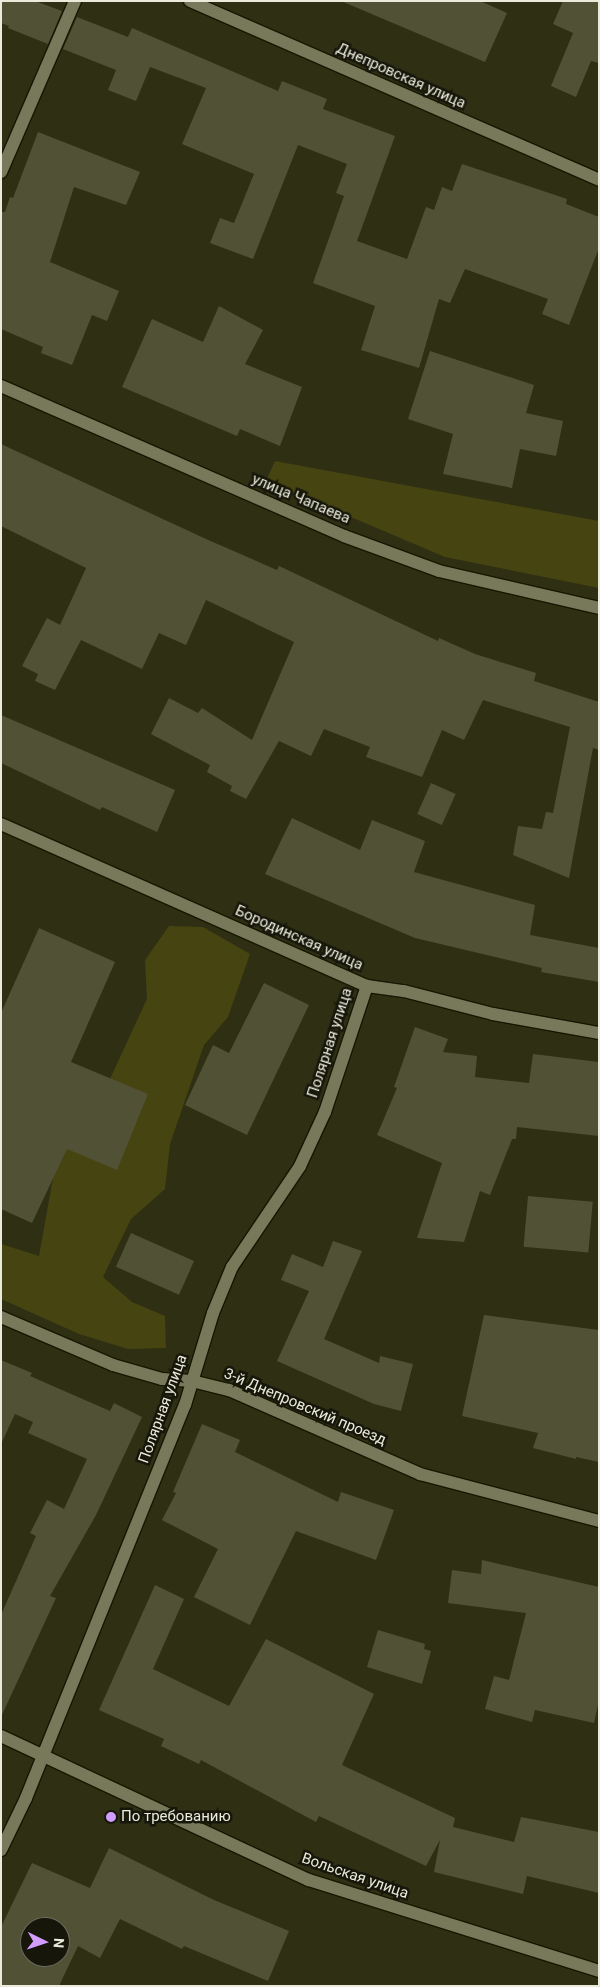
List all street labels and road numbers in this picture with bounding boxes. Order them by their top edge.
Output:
street label: Днепровская улица [334,39,468,113]
street label: улица Чапаева [249,470,353,528]
street label: Бородинская улица [232,902,366,974]
street label: Полярная улица [304,986,356,1100]
street label: Полярная улица [135,1352,191,1466]
street label: 3-й Днепровский проезд [221,1365,389,1449]
street label: Вольская улица [299,1849,411,1903]

